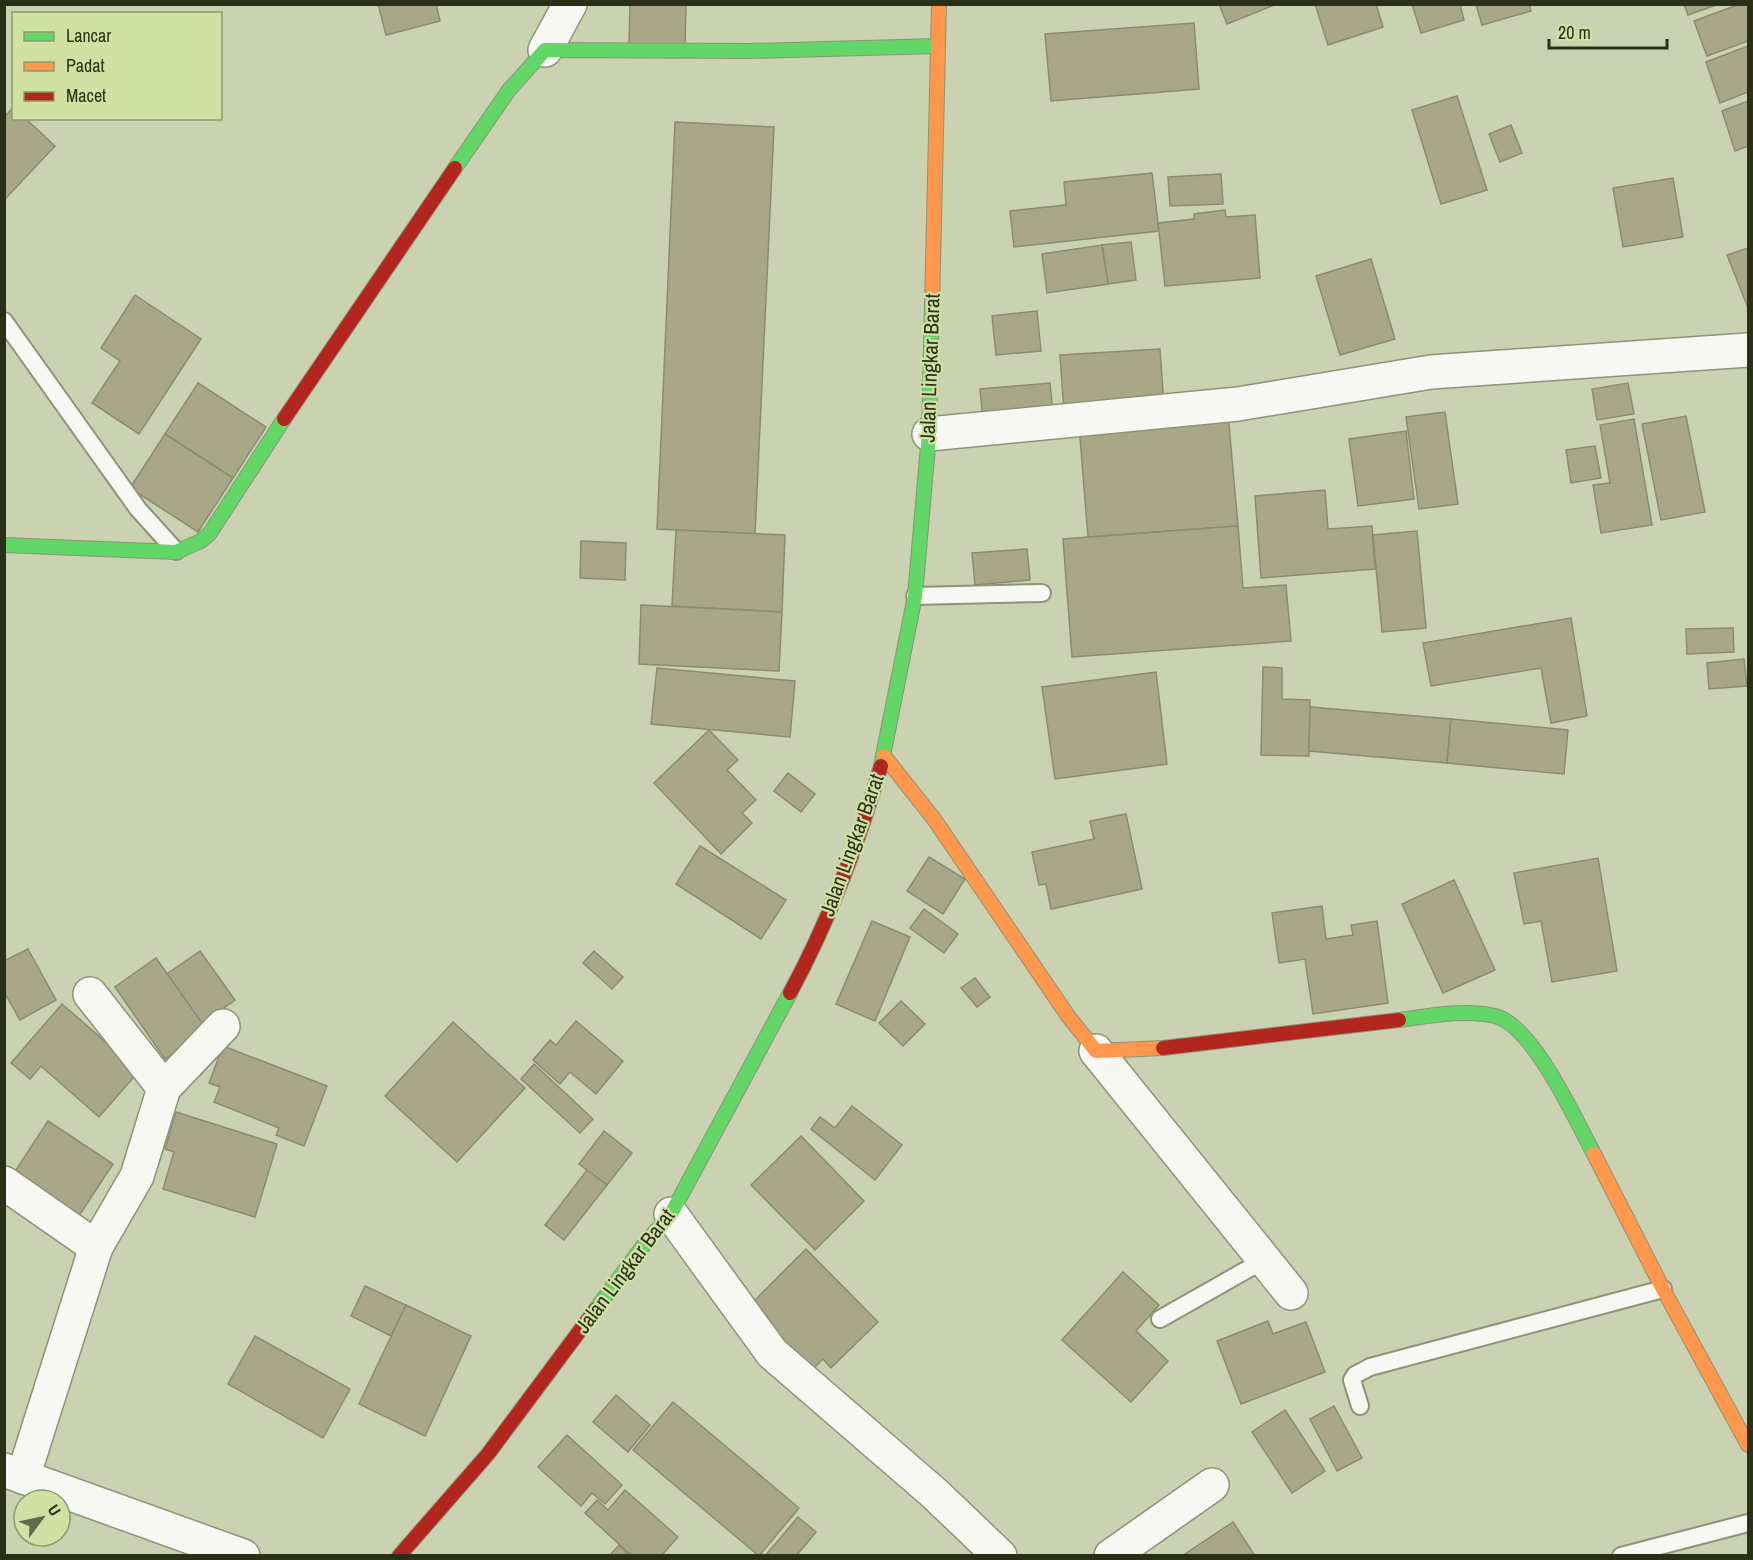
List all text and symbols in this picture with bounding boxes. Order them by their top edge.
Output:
legend [12,12,222,120]
scale bar [1549,12,1668,50]
text: 20 m [1558,20,1591,45]
text: Lancar [66,23,111,48]
text: Padat [66,53,105,78]
text: Macet [66,83,106,108]
street label: Jalan Lingkar Barat [912,293,947,443]
street label: Jalan Lingkar Barat [812,770,891,920]
street label: Jalan Lingkar Barat [568,1202,681,1339]
north arrow [12,1488,72,1548]
text: U [43,1500,66,1520]

